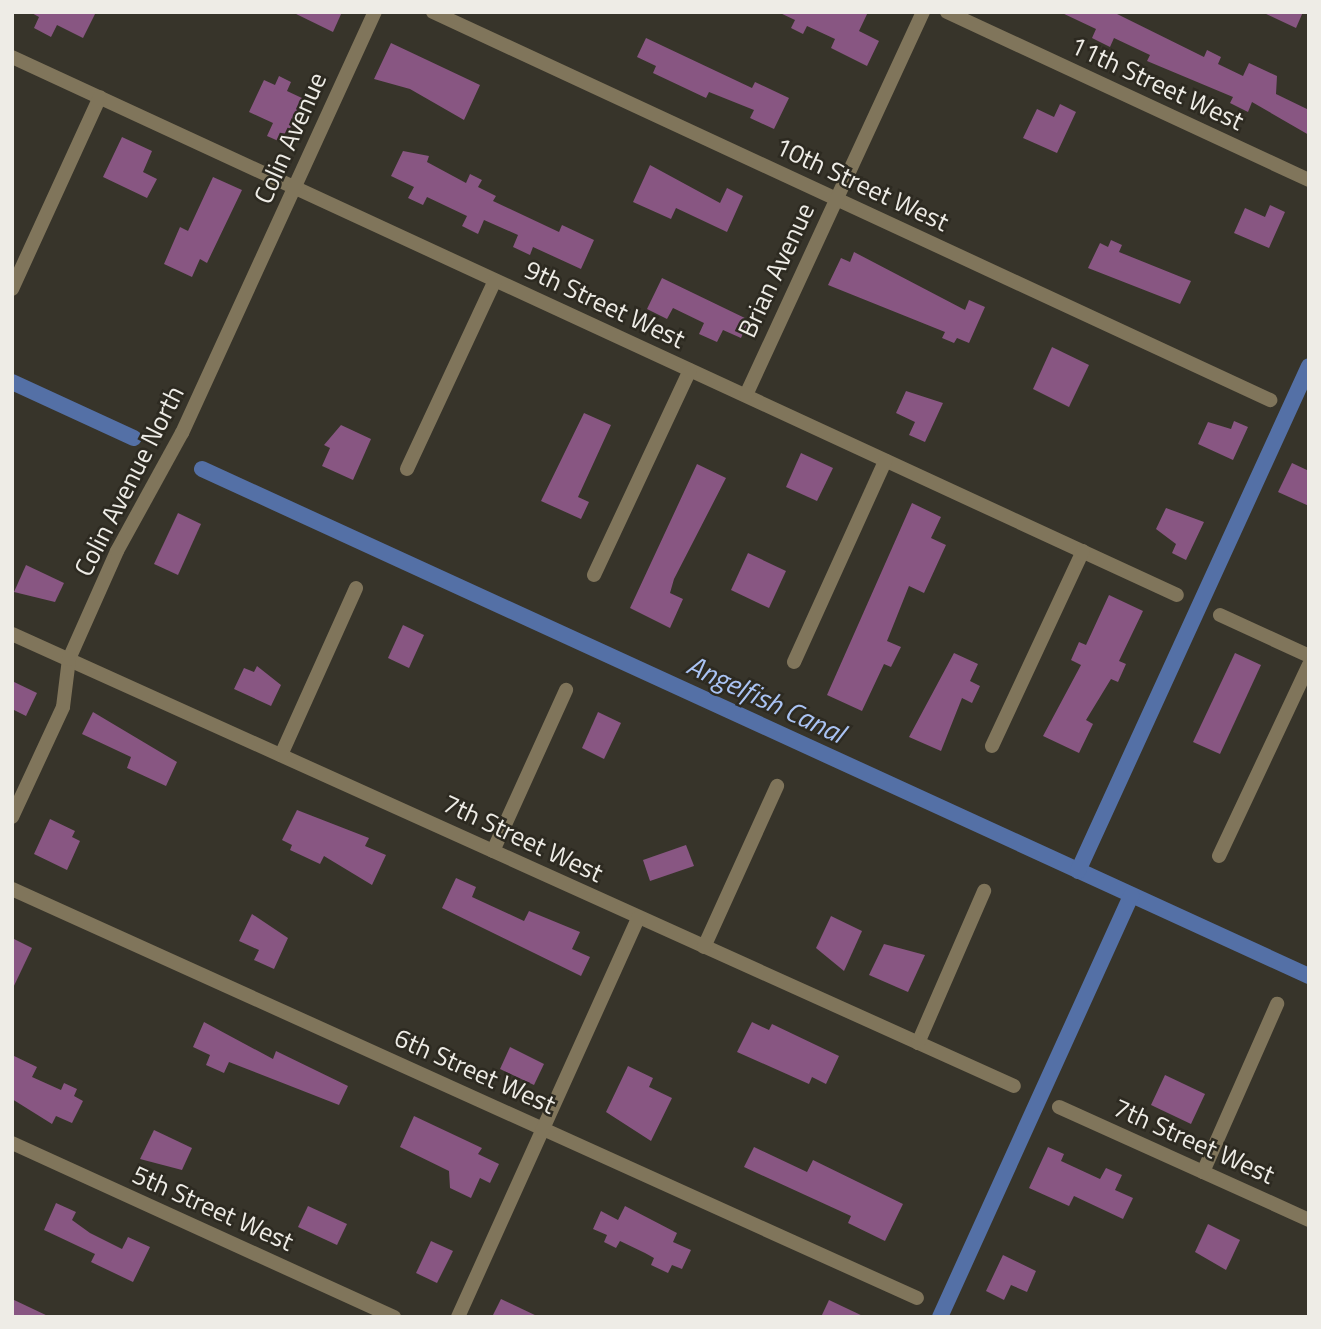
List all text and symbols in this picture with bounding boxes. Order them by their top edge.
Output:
street label: 11th Street West [1065,29,1249,137]
street label: Colin Avenue [247,68,333,208]
street label: 10th Street West [770,130,954,238]
street label: Brian Avenue [731,198,821,342]
street label: 9th Street West [520,253,690,355]
street label: Colin Avenue North [68,381,190,581]
water label: Angelfish Canal [682,648,850,750]
street label: 7th Street West [438,787,608,889]
street label: 6th Street West [390,1022,560,1120]
street label: 7th Street West [1109,1092,1279,1190]
street label: 5th Street West [128,1159,298,1257]

